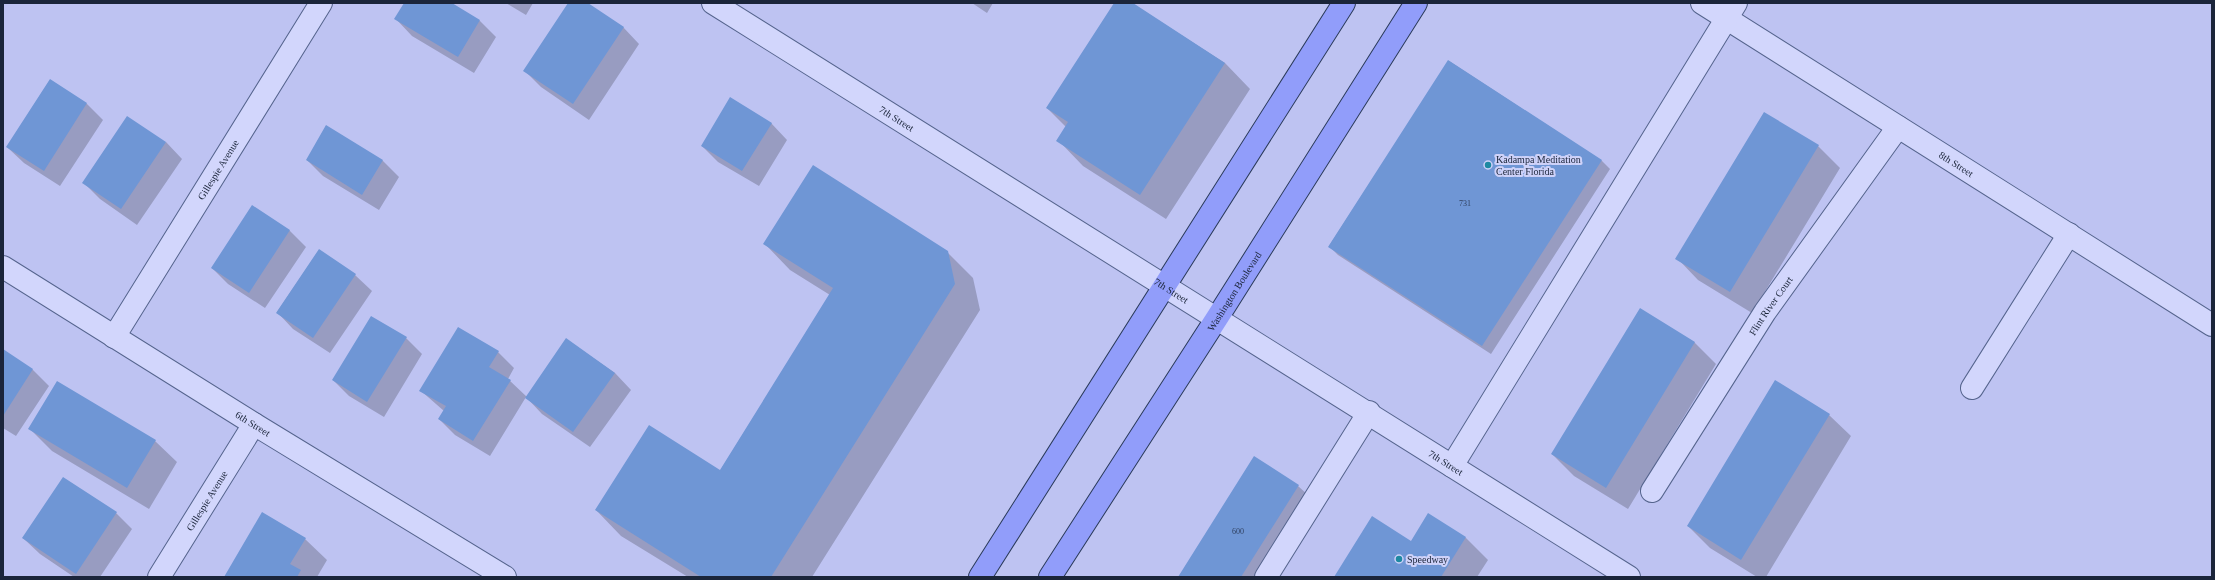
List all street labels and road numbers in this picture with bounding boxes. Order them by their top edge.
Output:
street label: 7th Street [878,103,916,133]
street label: Gillespie Avenue [195,137,241,202]
street label: 8th Street [1937,149,1976,179]
street label: Washington Boulevard [1205,249,1263,333]
street label: Flint River Court [1746,274,1795,337]
street label: 7th Street [1152,275,1191,305]
street label: 6th Street [234,409,273,438]
street label: 7th Street [1427,447,1465,477]
street label: Gillespie Avenue [184,468,230,533]

